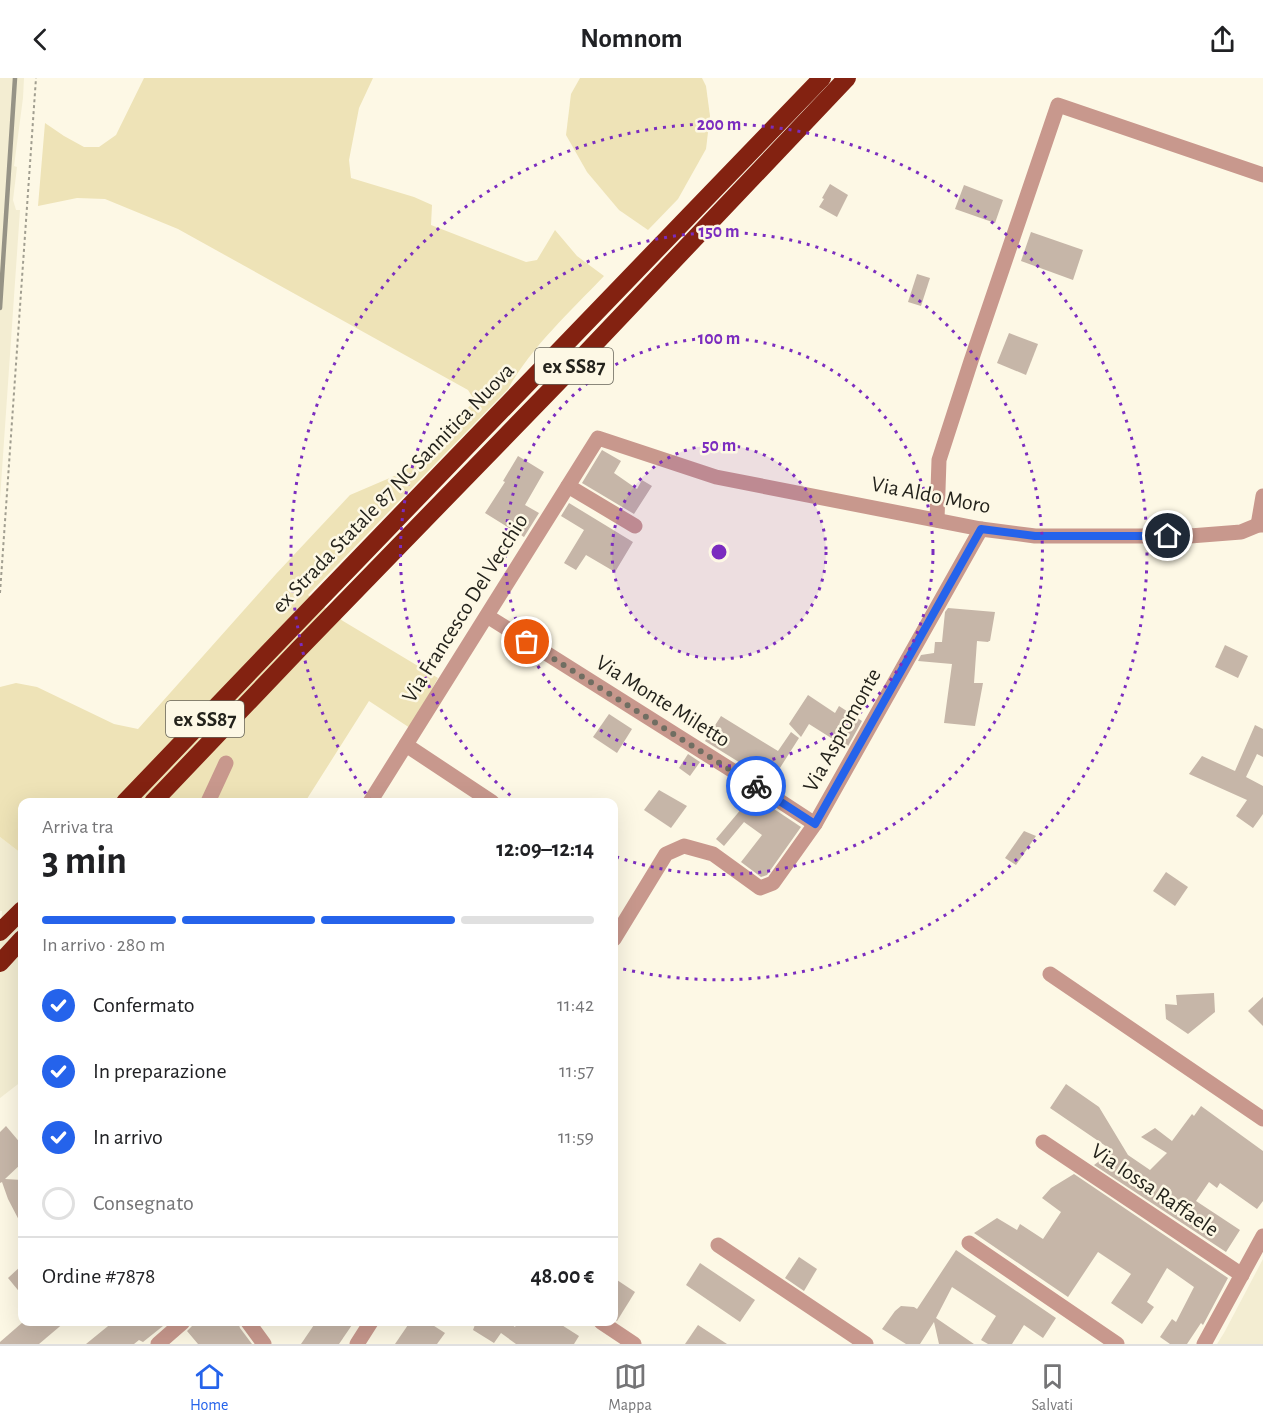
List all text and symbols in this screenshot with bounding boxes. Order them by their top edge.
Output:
icon: back [24,23,57,56]
icon: share [1206,23,1239,56]
text: Nomnom [580,25,683,52]
text: 200 m [697,116,741,134]
text: 150 m [699,223,739,241]
text: 100 m [698,330,740,348]
road number: ex SS87 [535,348,613,384]
street label: ex Strada Statale 87 NC Sannitica Nuova [268,359,518,617]
text: 50 m [702,437,736,455]
street label: Via Aldo Moro [870,473,992,517]
street label: Via Francesco Del Vecchio [398,510,532,706]
pin [1142,510,1193,561]
icon: home [1151,519,1184,552]
centre of rings [709,542,729,562]
pin [501,616,552,667]
icon: bag [510,625,543,658]
street label: Via Monte Miletto [592,651,734,751]
street label: Via Aspromonte [799,665,885,795]
road number: ex SS87 [166,701,244,737]
courier [726,756,786,816]
icon: bike [740,770,773,803]
text: Arriva tra [42,817,114,837]
text: 12:09–12:14 [496,838,594,860]
text: 3 min [42,842,127,881]
text: In arrivo · 280 m [42,935,165,955]
icon: check [42,989,75,1022]
text: Confermato [93,994,195,1016]
text: 11:42 [557,995,594,1015]
icon: check [42,1055,75,1088]
text: In preparazione [93,1060,227,1082]
text: 11:57 [559,1061,594,1081]
icon: check [42,1121,75,1154]
text: In arrivo [93,1126,163,1148]
text: 11:59 [558,1127,594,1147]
street label: Via Iossa Raffaele [1087,1139,1223,1241]
text: Consegnato [93,1192,194,1214]
text: Ordine #7878 [42,1265,155,1287]
text: 48.00 € [531,1265,594,1287]
tab: Home [190,1360,228,1415]
tab: Mappa [608,1360,652,1415]
tab: Salvati [1032,1360,1073,1415]

